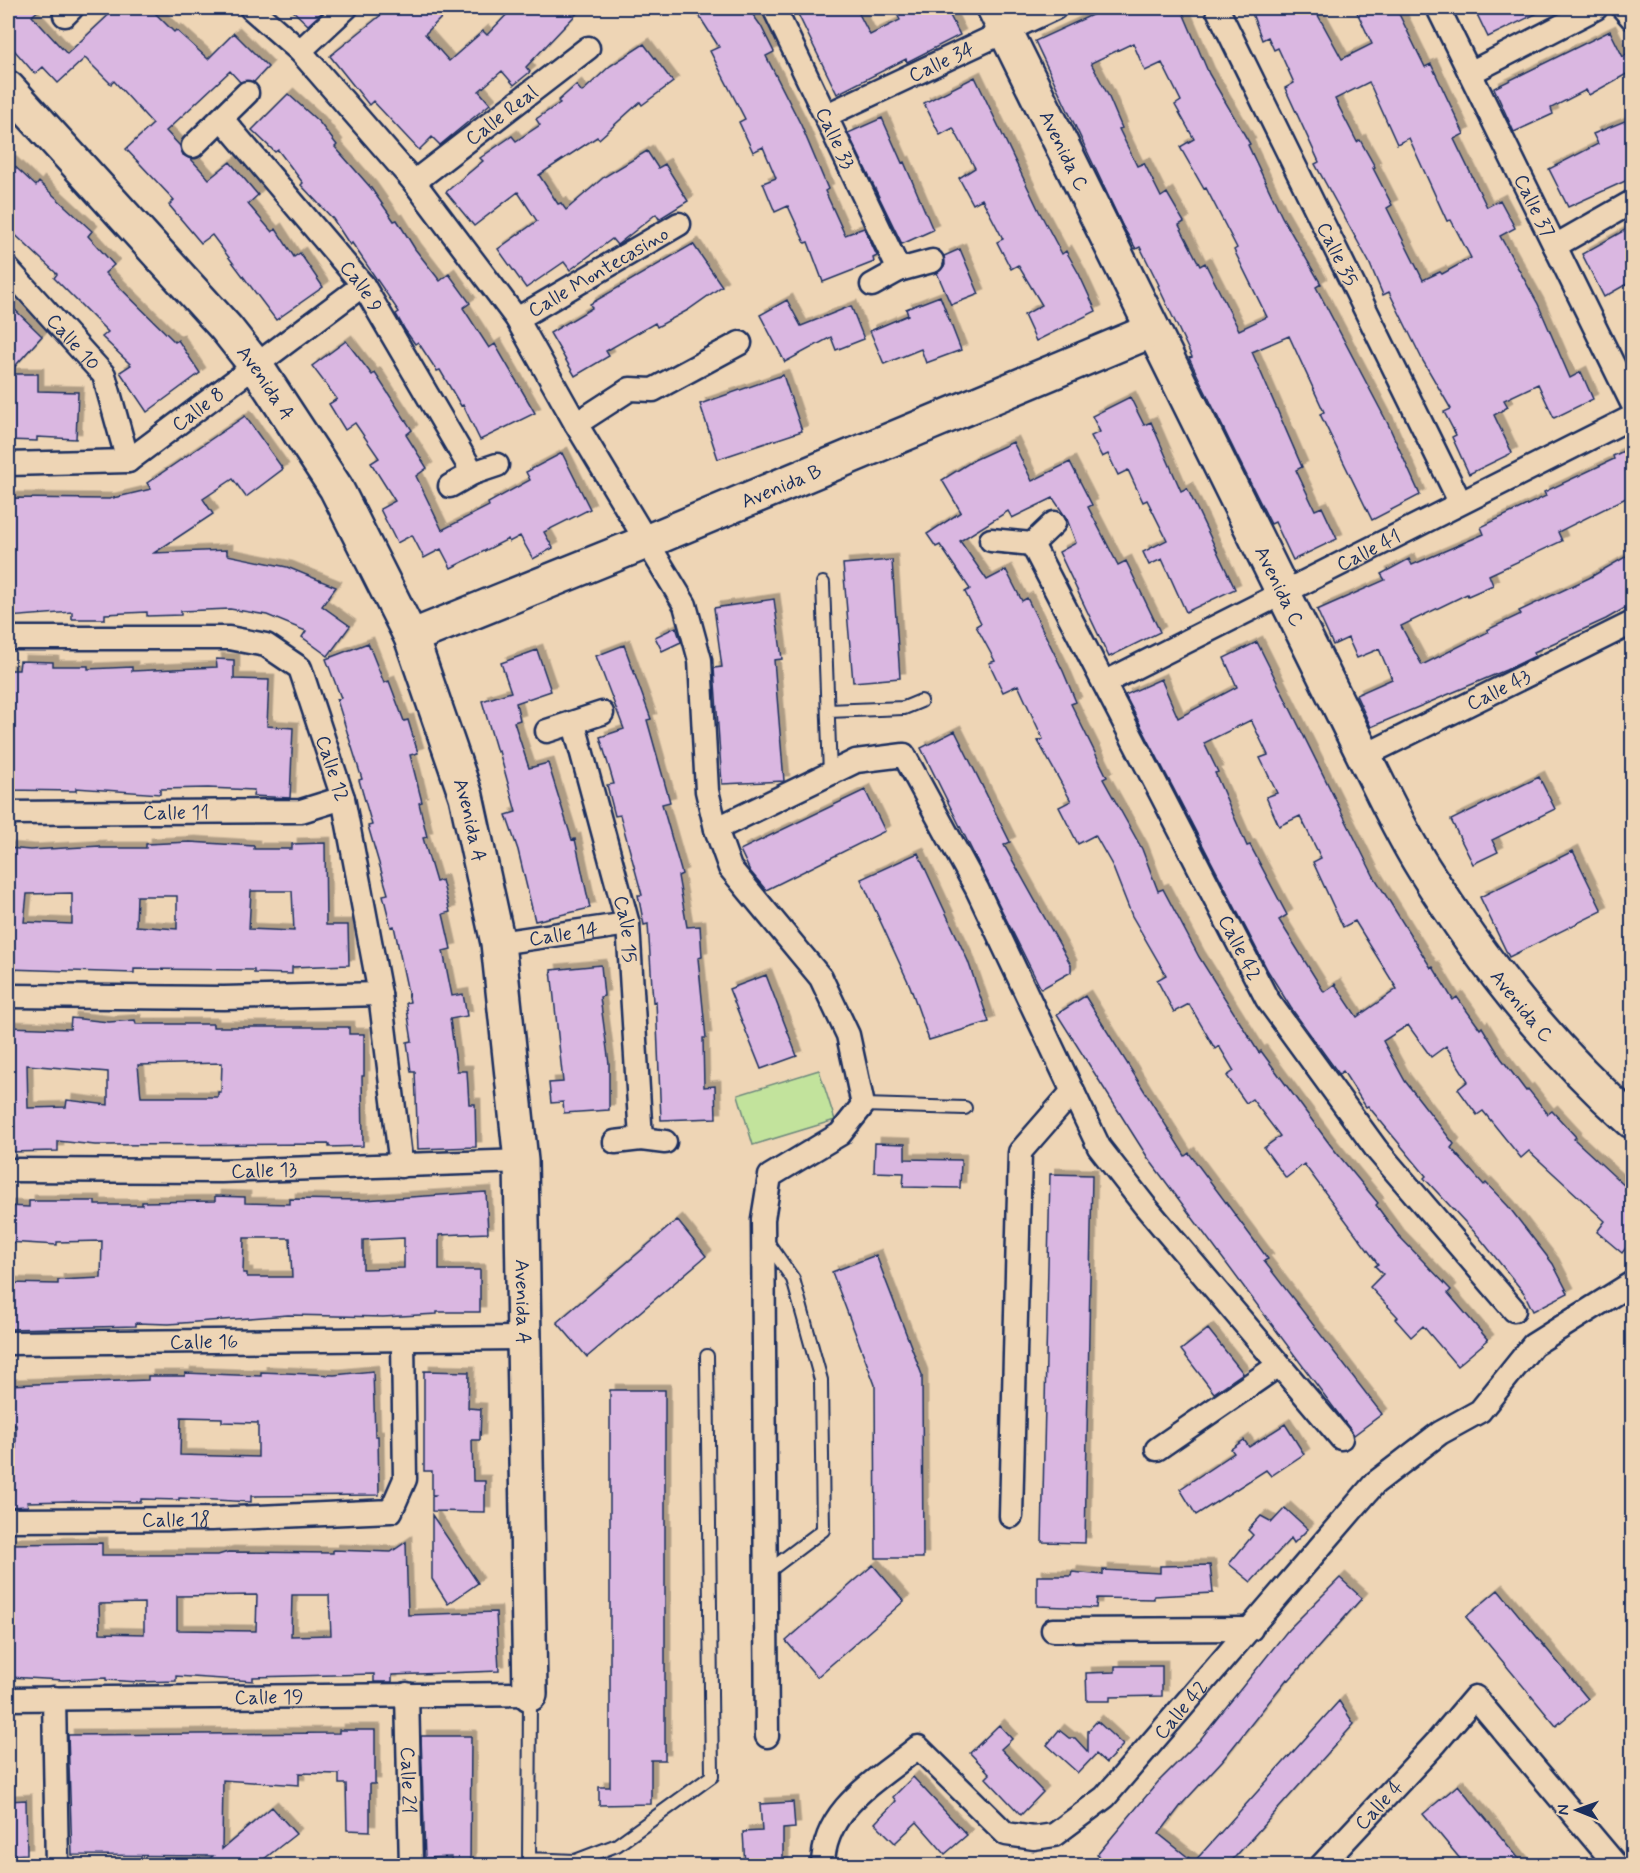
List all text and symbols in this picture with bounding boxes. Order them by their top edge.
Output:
street label: Calle 34 [904,36,979,90]
street label: Calle Real [460,79,544,153]
street label: Calle 33 [808,103,861,174]
street label: Avenida C [1032,106,1094,196]
street label: Calle 37 [1507,170,1561,242]
street label: Calle 35 [1309,218,1364,291]
street label: Calle Montecasino [523,221,674,325]
street label: Calle 9 [333,255,388,318]
street label: Calle 10 [40,308,106,377]
street label: Avenida A [230,340,300,426]
street label: Calle 8 [167,381,231,439]
street label: Avenida B [737,458,826,516]
street label: Calle 41 [1332,524,1406,579]
street label: Avenida C [1247,542,1310,632]
street label: Calle 43 [1462,663,1536,718]
street label: Calle 12 [308,732,355,805]
street label: Avenida A [446,775,492,865]
street label: Calle 11 [143,800,209,827]
street label: Calle 15 [606,893,642,964]
street label: Calle 42 [1211,910,1267,986]
street label: Calle 14 [527,917,600,953]
street label: Avenida C [1483,965,1559,1049]
street label: Calle 13 [231,1156,297,1186]
street label: Avenida A [508,1259,536,1345]
street label: Calle 16 [170,1329,238,1356]
street label: Calle 18 [142,1507,210,1534]
street label: Calle 42 [1148,1675,1215,1746]
street label: Calle 19 [234,1684,304,1712]
street label: Calle 21 [393,1746,422,1814]
street label: Calle 4 [1349,1774,1410,1837]
north arrow [1547,1780,1607,1840]
text: N [1553,1804,1574,1815]

